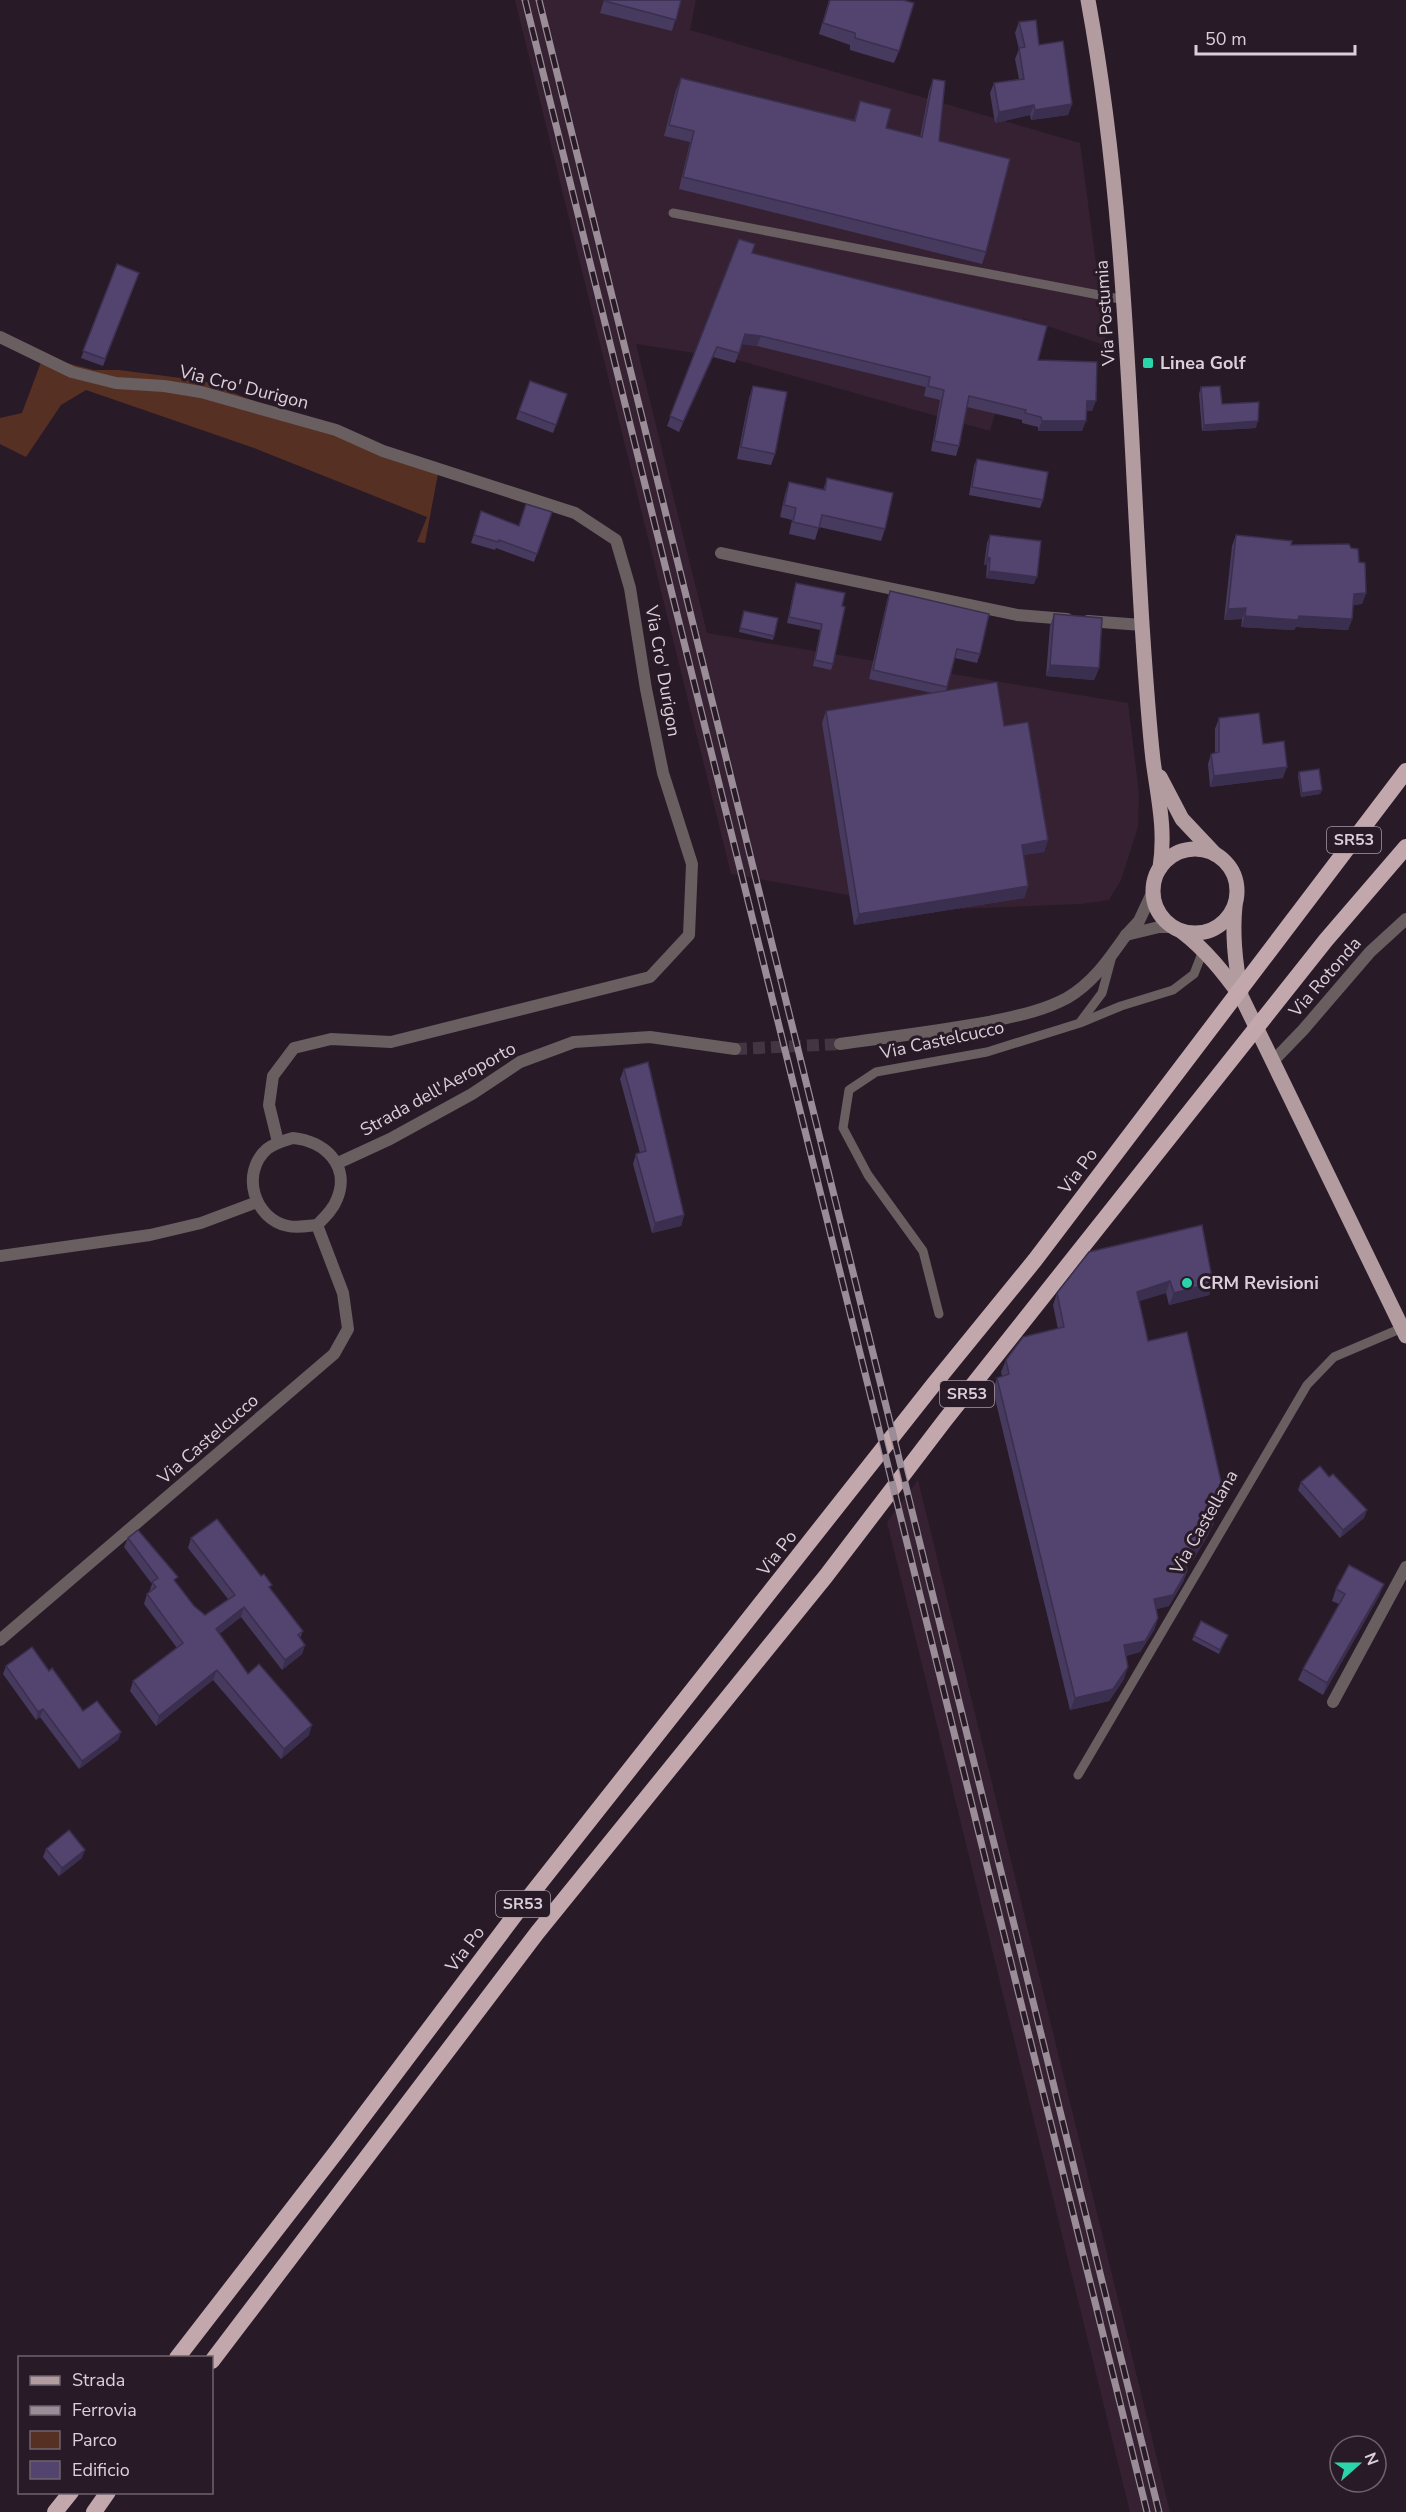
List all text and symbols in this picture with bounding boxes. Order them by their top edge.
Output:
scale bar [1196,18,1355,56]
text: 50 m [1205,27,1247,51]
street label: Via Postumia [1089,259,1121,368]
place label: Linea Golf [1160,351,1246,375]
marker: Linea Golf [1141,356,1155,370]
street label: Via Cro' Durigon [176,359,311,415]
street label: Via Cro' Durigon [639,603,686,738]
road number: SR53 [1327,827,1381,853]
street label: Via Rotonda [1283,932,1367,1023]
street label: Via Castelcucco [877,1015,1006,1065]
street label: Strada dell'Aeroporto [356,1036,520,1142]
street label: Via Po [1052,1143,1103,1200]
place label: CRM Revisioni [1199,1271,1319,1295]
marker: CRM Revisioni [1180,1276,1194,1290]
road number: SR53 [940,1381,994,1407]
street label: Via Castelcucco [152,1388,264,1490]
street label: Via Castellana [1164,1466,1243,1579]
street label: Via Po [751,1525,802,1582]
road number: SR53 [496,1891,550,1917]
street label: Via Po [439,1921,490,1978]
legend [18,2356,213,2494]
text: Strada [72,2368,125,2392]
text: Ferrovia [72,2398,137,2422]
text: Parco [72,2428,117,2452]
north arrow [1328,2434,1388,2494]
text: N [1359,2449,1383,2469]
text: Edificio [72,2458,130,2482]

